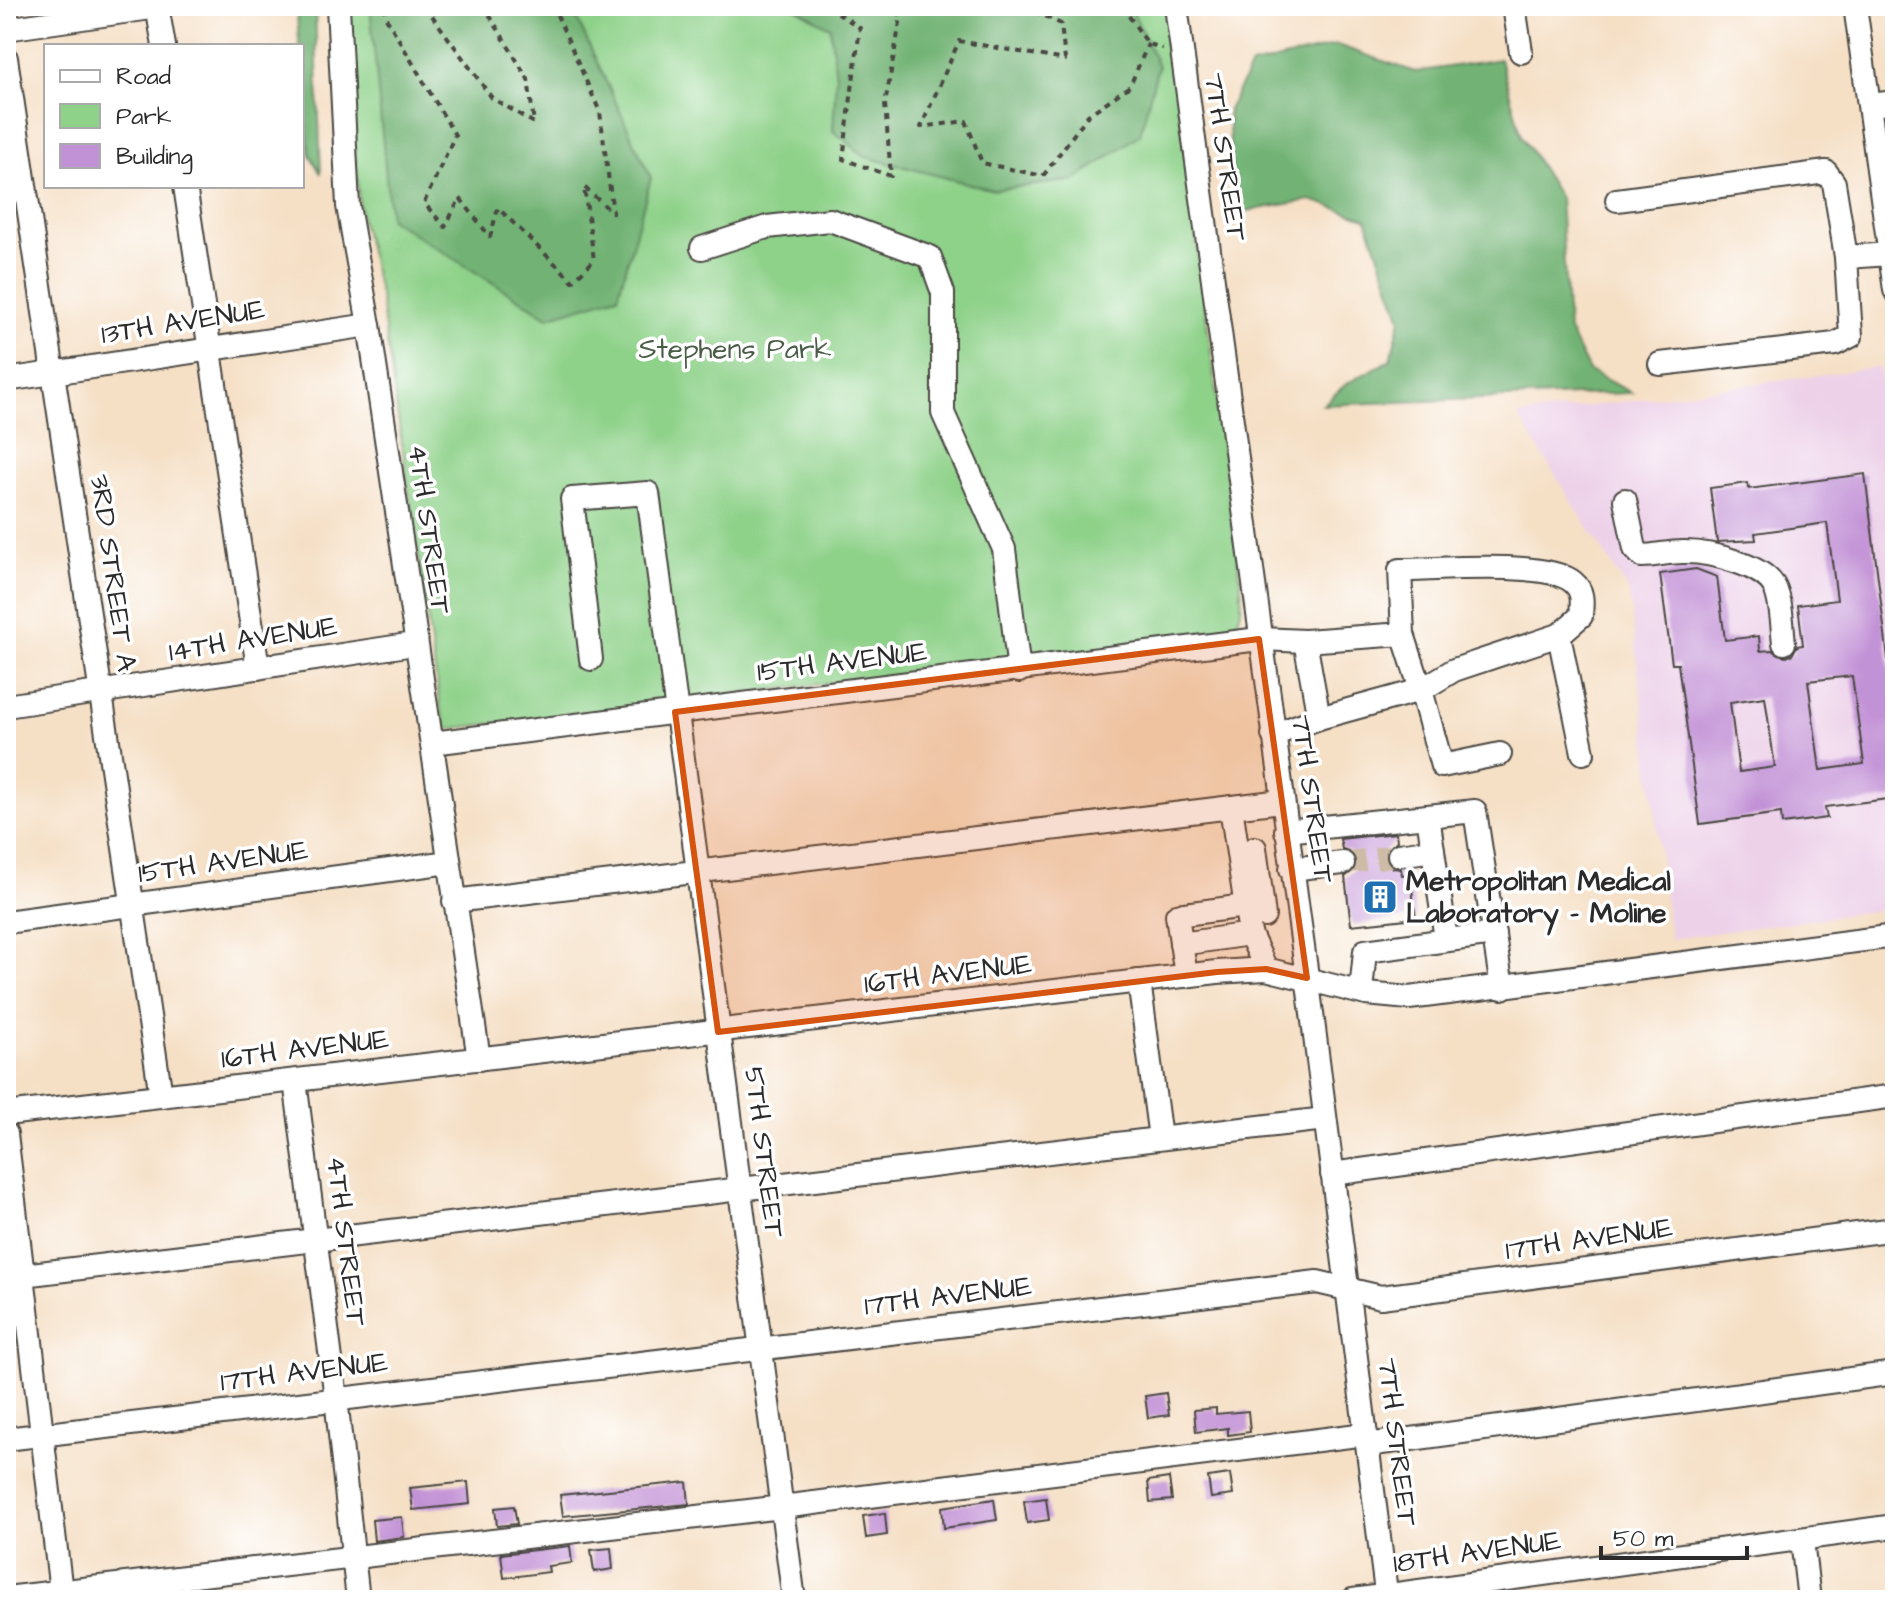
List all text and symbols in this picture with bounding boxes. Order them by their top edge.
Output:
legend [44,44,304,188]
text: Road [116,60,171,94]
street label: 7TH STREET [1194,71,1256,244]
text: Park [116,100,172,134]
text: Building [116,140,193,175]
street label: 13TH AVENUE [98,290,268,354]
park label: Stephens Park [638,330,832,369]
street label: 4TH STREET [398,442,460,617]
street label: 3RD STREET A [80,472,146,674]
street label: 14TH AVENUE [166,606,341,672]
street label: 15TH AVENUE [755,632,930,692]
street label: 7TH STREET [1281,713,1343,886]
street label: 15TH AVENUE [136,831,311,893]
place label: Metropolitan Medical Laboratory - Moline [1406,862,1671,936]
building icon: Metropolitan Medical Laboratory - Moline [1361,878,1399,916]
street label: 16TH AVENUE [862,944,1035,1004]
street label: 16TH AVENUE [219,1019,392,1079]
street label: 5TH STREET [734,1065,794,1240]
street label: 4TH STREET [316,1154,376,1329]
street label: 17TH AVENUE [1503,1208,1675,1270]
street label: 17TH AVENUE [862,1266,1034,1326]
street label: 17TH AVENUE [218,1342,390,1402]
street label: 7TH STREET [1367,1356,1427,1529]
scale bar [1601,1510,1747,1560]
street label: 18TH AVENUE [1390,1521,1564,1583]
text: 50 m [1613,1522,1674,1556]

